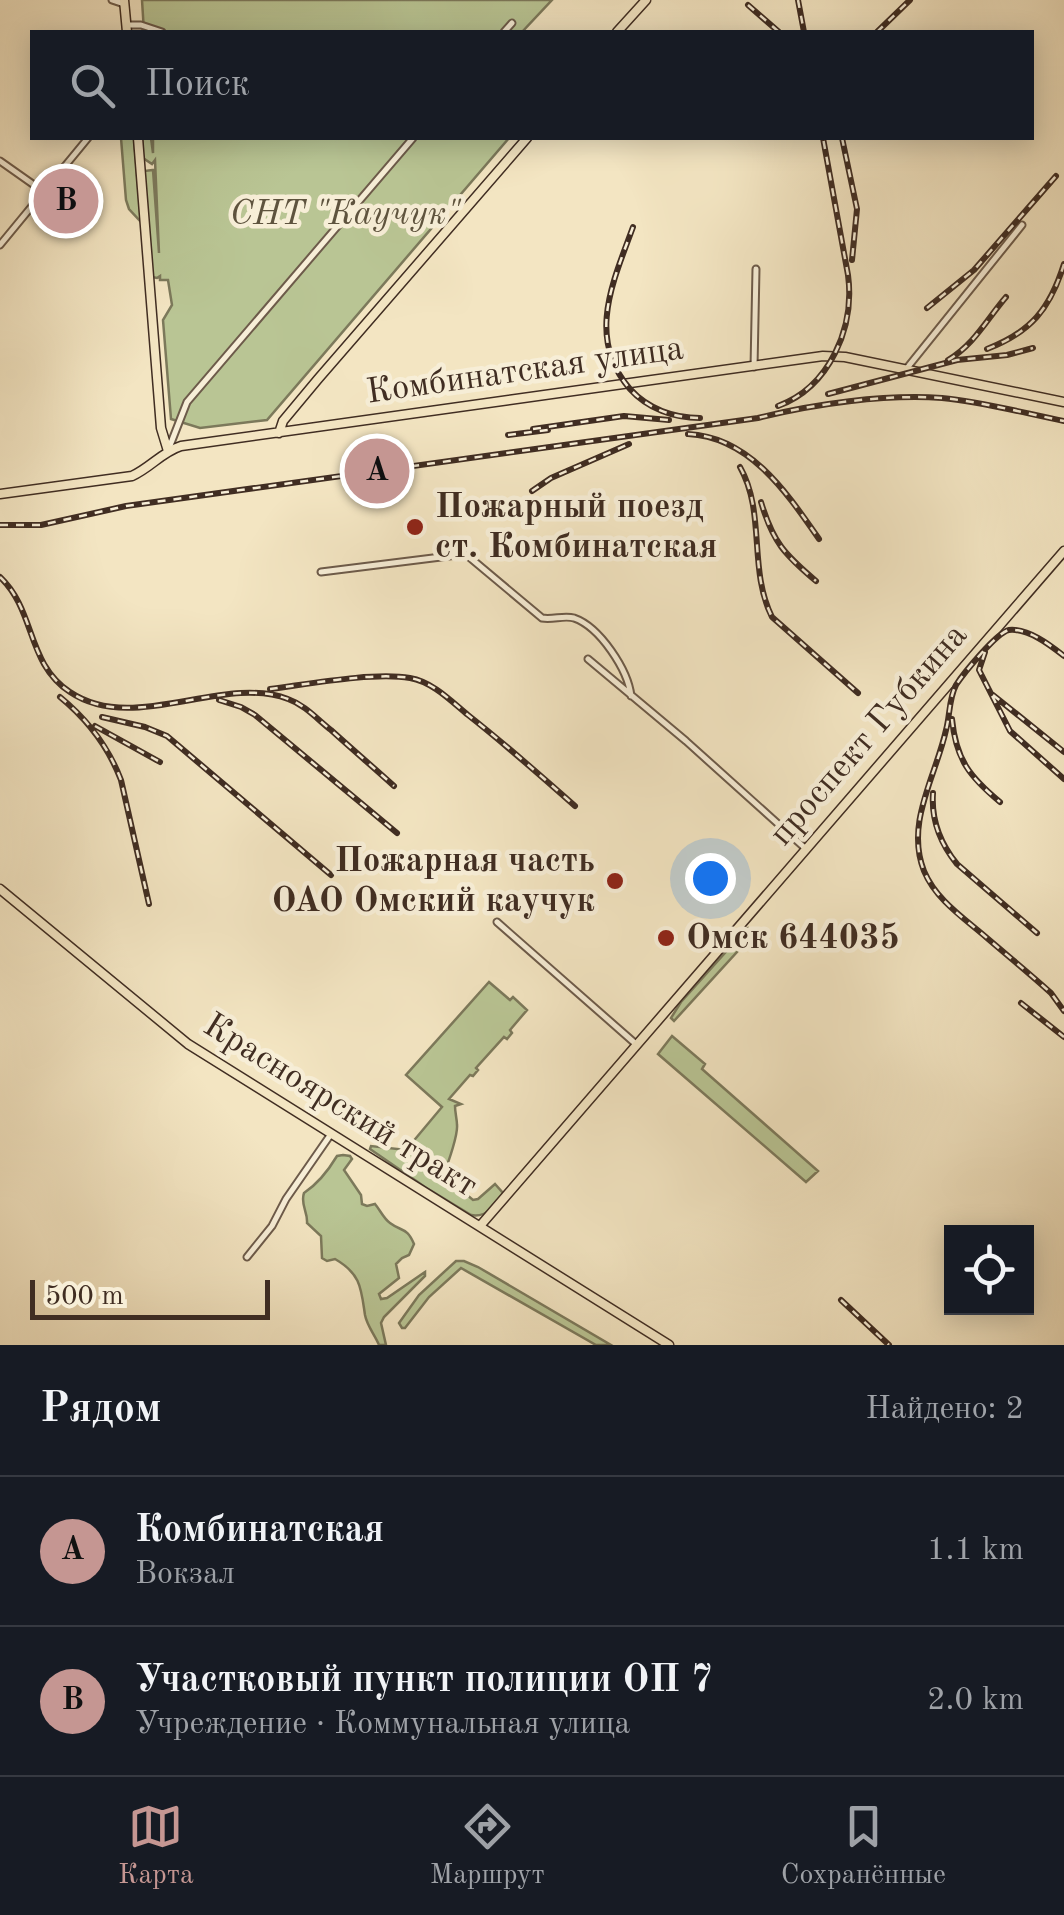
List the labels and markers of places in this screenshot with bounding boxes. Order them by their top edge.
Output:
pin: B [34,164,98,238]
pin: A [344,434,410,508]
place label: Пожарный поезд ст. Комбинатская [435,490,717,565]
marker: Пожарный поезд ст. Комбинатская [404,516,426,538]
place label: Пожарная часть ОАО Омский каучук [271,844,595,919]
marker: Пожарная часть ОАО Омский каучук [604,870,626,892]
place label: Омск 644035 [686,921,900,956]
marker: Омск 644035 [655,927,677,949]

